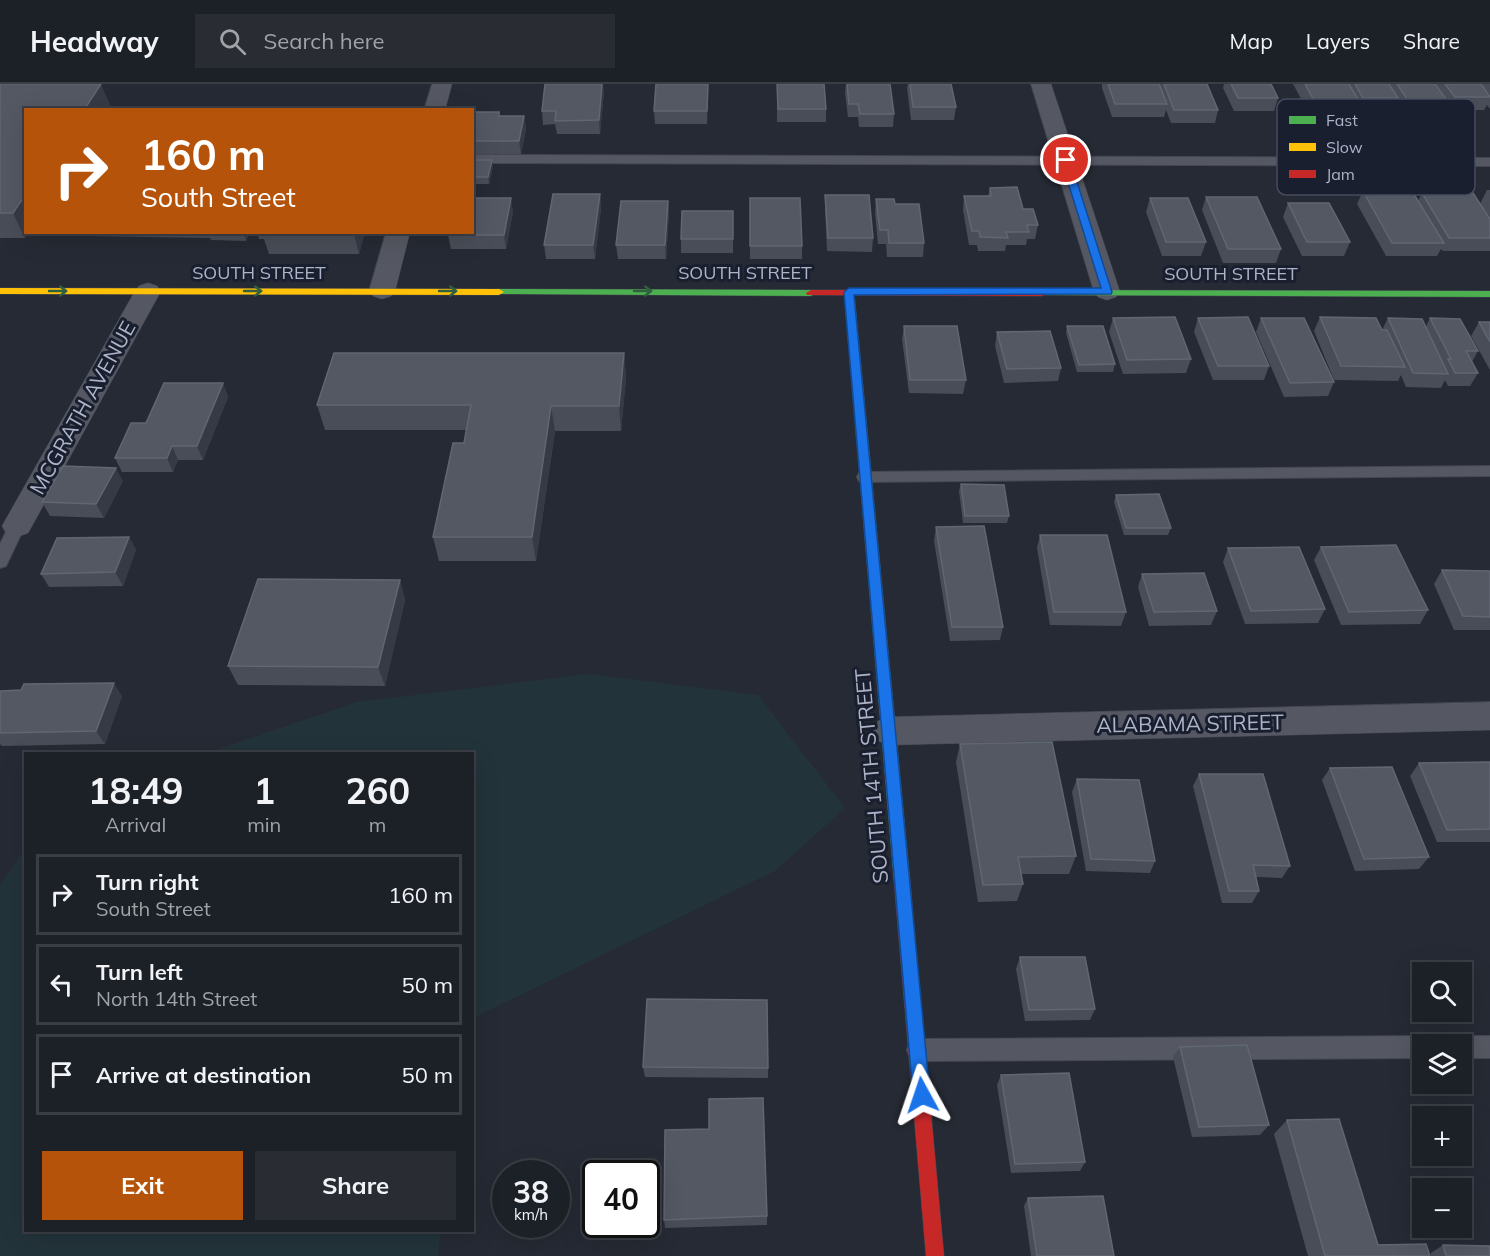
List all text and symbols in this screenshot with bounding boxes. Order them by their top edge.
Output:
search box [195,14,615,68]
text: Headway [30,24,159,59]
icon: search [216,25,249,58]
text: Search here [264,27,385,55]
text: Map [1230,28,1273,54]
text: Layers [1306,28,1370,54]
text: Share [1403,28,1460,54]
legend [1277,99,1475,195]
text: Fast [1326,110,1358,130]
text: 160 m [141,128,266,181]
icon: right [42,132,120,210]
pin [1040,134,1091,185]
text: Slow [1326,137,1363,157]
icon: arrive [1049,143,1082,176]
text: Jam [1326,164,1355,184]
text: South Street [141,180,296,214]
street label: SOUTH STREET [192,261,326,284]
street label: SOUTH STREET [678,261,812,284]
street label: SOUTH STREET [1164,262,1298,285]
one-way arrow [48,285,68,297]
one-way arrow [243,285,263,297]
one-way arrow [438,285,458,297]
one-way arrow [633,285,653,297]
street label: MCGRATH AVENUE [24,316,141,499]
street label: SOUTH 14TH STREET [849,667,893,885]
street label: ALABAMA STREET [1096,708,1284,738]
text: 18:49 [88,768,183,813]
text: 1 [253,768,275,813]
text: 260 [345,768,410,813]
text: Arrival [105,812,166,837]
text: min [247,812,281,837]
text: m [369,812,386,837]
text: Turn right [96,868,199,896]
icon: right [45,878,78,911]
text: 160 m [388,881,453,909]
text: South Street [96,896,211,921]
text: Turn left [96,958,183,986]
map controls [1412,962,1472,1238]
button: search [1412,962,1472,1022]
icon: left [45,968,78,1001]
text: 50 m [402,971,453,999]
text: North 14th Street [96,986,257,1011]
button: layers [1412,1034,1472,1094]
icon: arrive [45,1058,78,1091]
text: Arrive at destination [96,1061,311,1089]
text: 50 m [402,1061,453,1089]
position arrow [890,1063,954,1127]
button: + [1412,1106,1472,1166]
button: Exit [42,1151,243,1220]
button: Share [255,1151,456,1220]
speed limit sign: 40 [582,1160,660,1238]
text: 38 [513,1173,549,1211]
button: − [1412,1178,1472,1238]
text: km/h [514,1205,548,1224]

